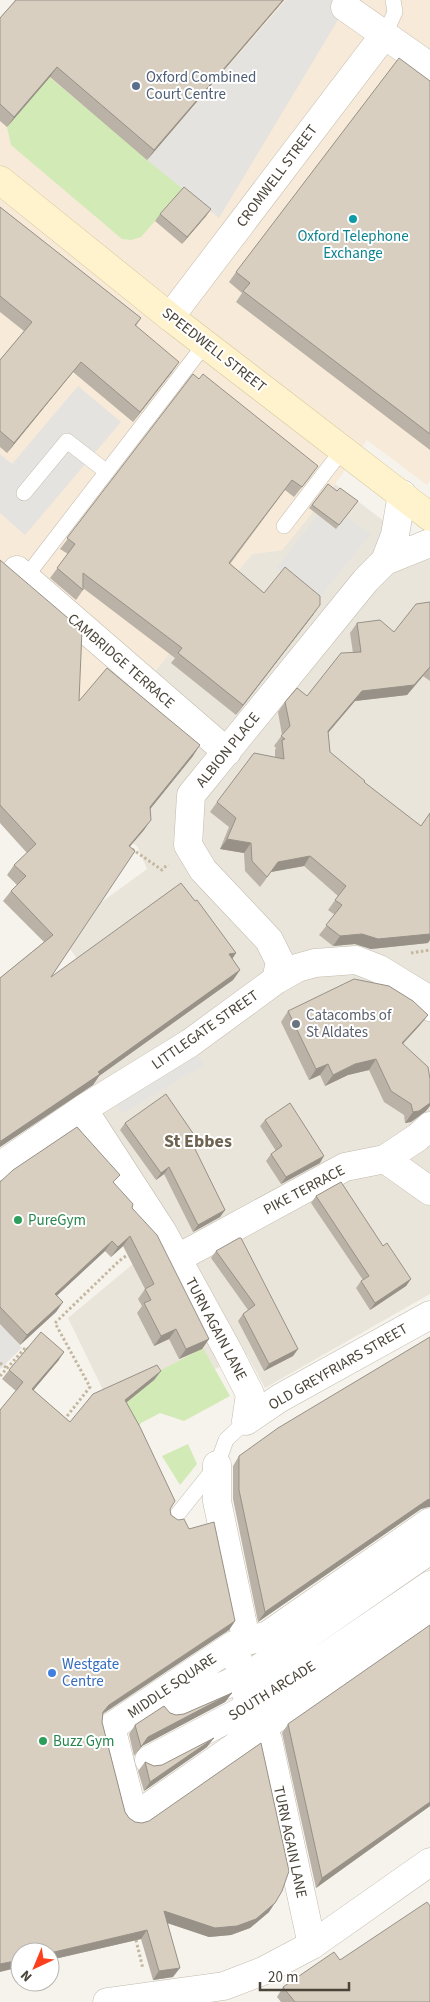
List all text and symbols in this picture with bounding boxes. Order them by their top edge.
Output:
place label: Oxford Combined Court Centre [146,67,256,105]
marker: Oxford Combined Court Centre [130,80,142,92]
street label: CROMWELL STREET [231,120,323,232]
marker: Oxford Telephone Exchange [347,213,359,225]
place label: Oxford Telephone Exchange [297,226,409,264]
street label: SPEEDWELL STREET [158,303,270,397]
street label: CAMBRIDGE TERRACE [63,609,179,714]
street label: ALBION PLACE [191,708,265,792]
street label: LITTLEGATE STREET [147,985,263,1075]
place label: Catacombs of St Aldates [306,1005,392,1043]
marker: Catacombs of St Aldates [290,1018,302,1030]
district label: St Ebbes [164,1129,232,1154]
street label: PIKE TERRACE [260,1160,349,1220]
place label: PureGym [28,1210,86,1231]
marker: PureGym [12,1214,24,1226]
street label: TURN AGAIN LANE [180,1274,252,1384]
street label: OLD GREYFRIARS STREET [264,1318,412,1416]
street label: MIDDLE SQUARE [123,1648,221,1724]
place label: Westgate Centre [62,1654,119,1692]
street label: SOUTH ARCADE [224,1656,320,1726]
marker: Westgate Centre [46,1667,58,1679]
place label: Buzz Gym [53,1731,114,1752]
marker: Buzz Gym [37,1735,49,1747]
street label: TURN AGAIN LANE [268,1784,312,1900]
north arrow [10,1942,60,1992]
scale bar [260,1960,349,1992]
text: N [16,1965,37,1986]
text: 20 m [268,1967,298,1988]

